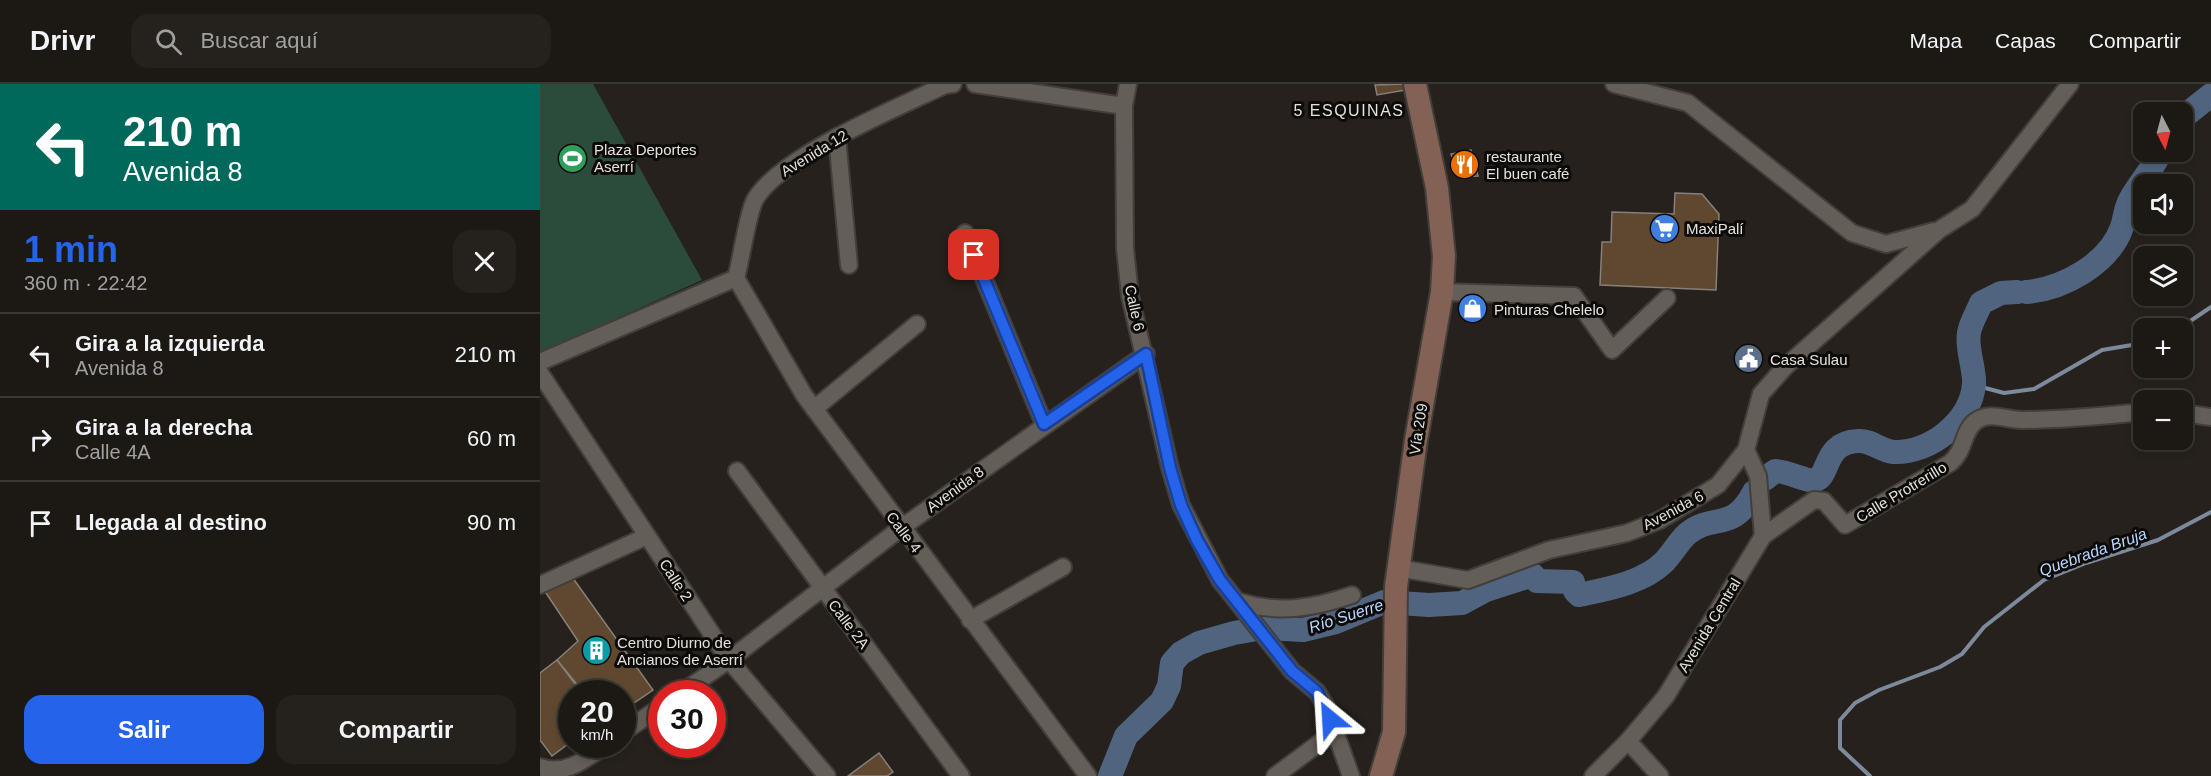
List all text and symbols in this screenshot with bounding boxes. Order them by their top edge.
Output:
search box [131,14,551,68]
text: Drivr [30,25,95,56]
icon: search [152,25,185,58]
text: Buscar aquí [200,28,318,53]
text: Mapa [1910,29,1962,52]
text: Capas [1995,29,2056,52]
text: Compartir [2089,29,2181,52]
district label: 5 ESQUINAS [1293,102,1405,119]
north arrow [2133,102,2193,162]
map controls [2133,102,2193,450]
icon: left [24,108,102,186]
text: 210 m [123,108,242,155]
street label: Avenida 12 [778,126,850,180]
place label: Plaza Deportes Aserrí [594,141,697,175]
sports icon: Plaza Deportes Aserrí [557,142,589,174]
place label: restaurante El buen café [1486,148,1569,182]
restaurant icon: restaurante El buen café [1449,149,1481,181]
text: Avenida 8 [123,157,243,187]
button: sound [2133,174,2193,234]
supermarket icon: MaxiPalí [1649,212,1681,244]
place label: MaxiPalí [1686,220,1744,237]
text: 1 min [24,229,118,270]
pin [948,229,999,280]
button: close [453,230,516,293]
icon: arrive [957,238,990,271]
button: layers [2133,246,2193,306]
text: 360 m · 22:42 [24,272,147,294]
street label: Calle 6 [1122,283,1148,333]
shop icon: Pinturas Chelelo [1457,293,1489,325]
place label: Pinturas Chelelo [1494,301,1604,318]
button: + [2133,318,2193,378]
text: Gira a la izquierda [75,331,265,356]
icon: left [24,339,57,372]
text: 210 m [455,342,516,367]
public building icon: Casa Sulau [1733,343,1765,375]
place label: Casa Sulau [1770,351,1848,368]
text: Avenida 8 [75,357,164,379]
button: − [2133,390,2193,450]
street label: Vía 209 [1406,402,1430,456]
text: Gira a la derecha [75,415,252,440]
icon: right [24,423,57,456]
text: 60 m [467,426,516,451]
text: Calle 4A [75,441,151,463]
street label: Calle Protrerillo [1853,458,1949,526]
street label: Avenida 8 [923,463,987,515]
street label: Avenida 6 [1640,487,1706,533]
icon: arrive [24,507,57,540]
street label: Calle 4 [883,508,925,556]
text: Llegada al destino [75,510,267,535]
text: 90 m [467,510,516,535]
water label: Quebrada Bruja [2037,525,2149,579]
street label: Calle 2 [656,556,696,604]
street label: Avenida Central [1674,575,1744,675]
street label: Calle 2A [825,596,873,652]
water label: Río Suerre [1307,596,1386,636]
place label: Centro Diurno de Ancianos de Aserrí [617,634,744,668]
building icon: Centro Diurno de Ancianos de Aserrí [580,635,612,667]
speed limit sign: 30 [648,680,726,758]
position arrow [1298,687,1362,751]
button: Salir [24,695,264,764]
button: Compartir [276,695,516,764]
text: 20 [580,695,614,728]
text: km/h [581,726,613,743]

